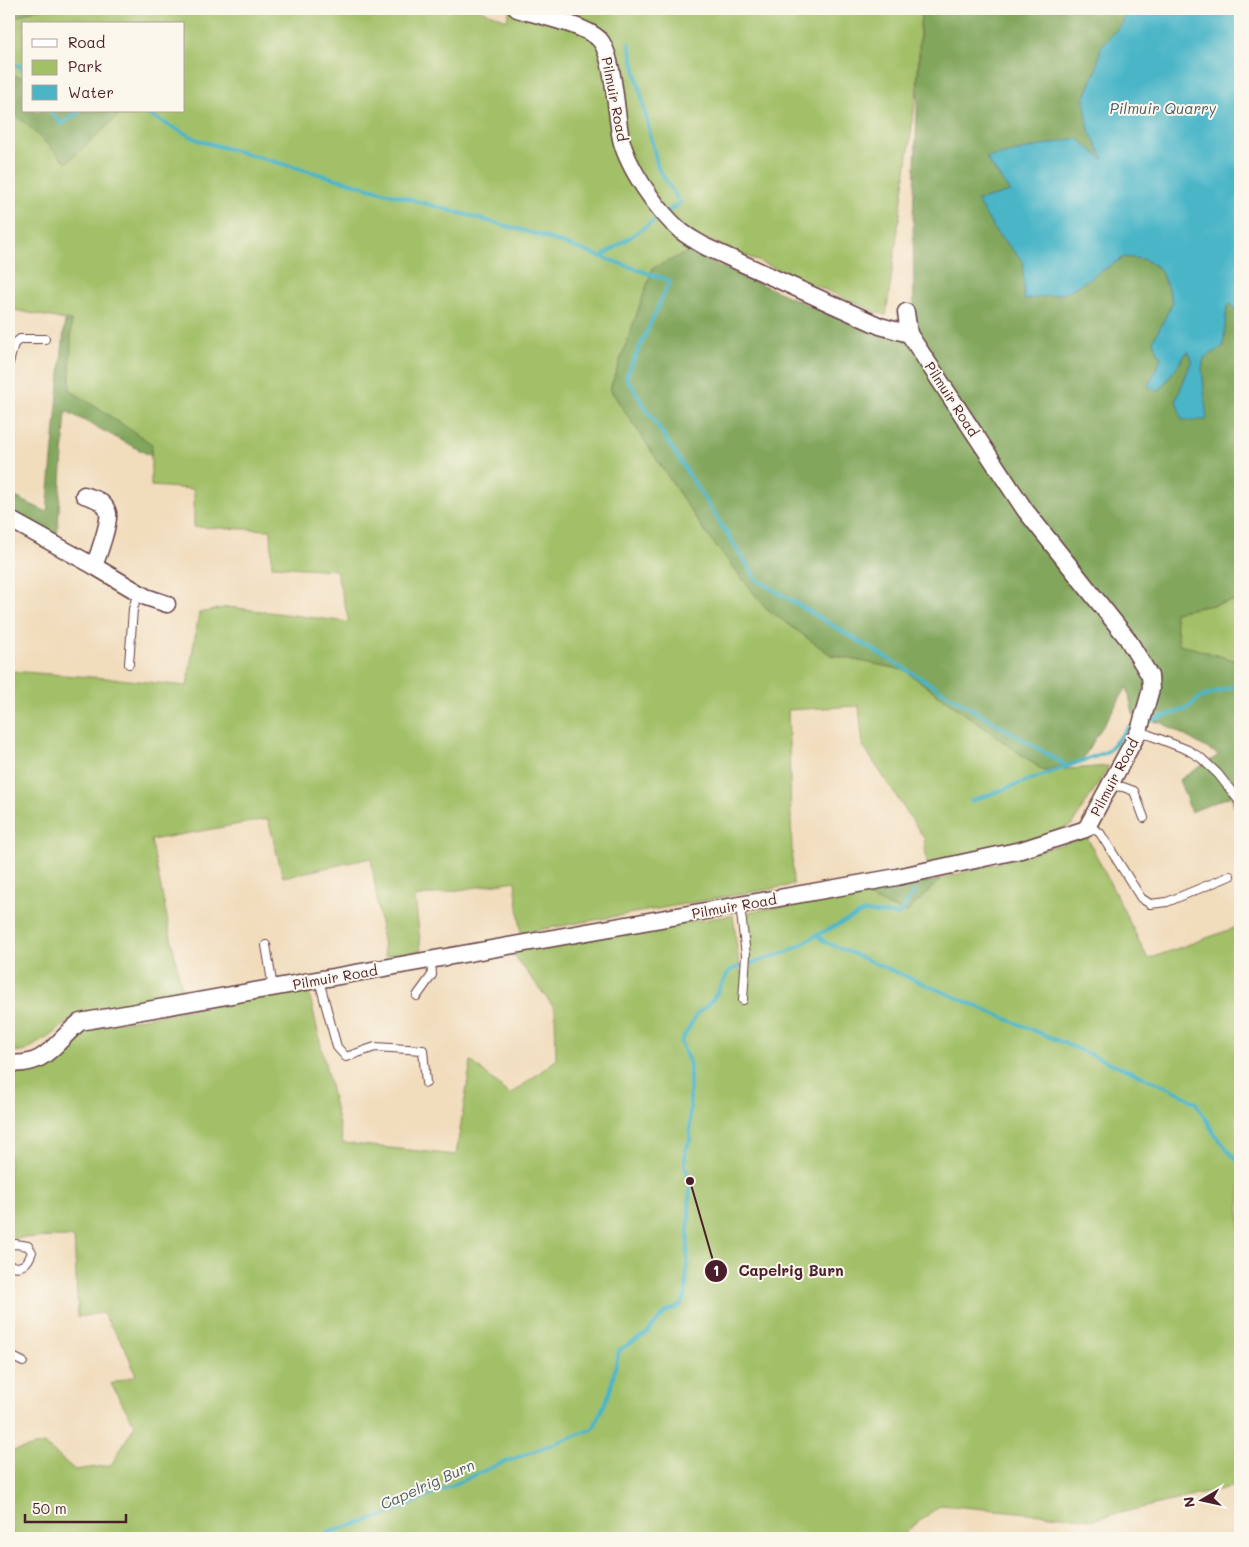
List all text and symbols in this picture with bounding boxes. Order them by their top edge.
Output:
legend [22,22,185,112]
text: Road [68,32,105,52]
street label: Pilmuir Road [597,55,633,143]
text: Park [68,56,102,76]
text: Water [68,82,114,102]
water label: Pilmuir Quarry [1110,98,1217,118]
street label: Pilmuir Road [921,358,983,440]
street label: Pilmuir Road [1085,735,1143,819]
street label: Pilmuir Road [690,889,778,923]
street label: Pilmuir Road [291,960,379,994]
callout: Capelrig Burn [704,1256,854,1286]
text: 1 [713,1260,719,1280]
text: Capelrig Burn [738,1260,844,1280]
water label: Capelrig Burn [377,1454,477,1514]
north arrow [1176,1474,1226,1524]
scale bar [25,1492,126,1524]
text: N [1178,1495,1199,1509]
text: 50 m [32,1498,67,1518]

